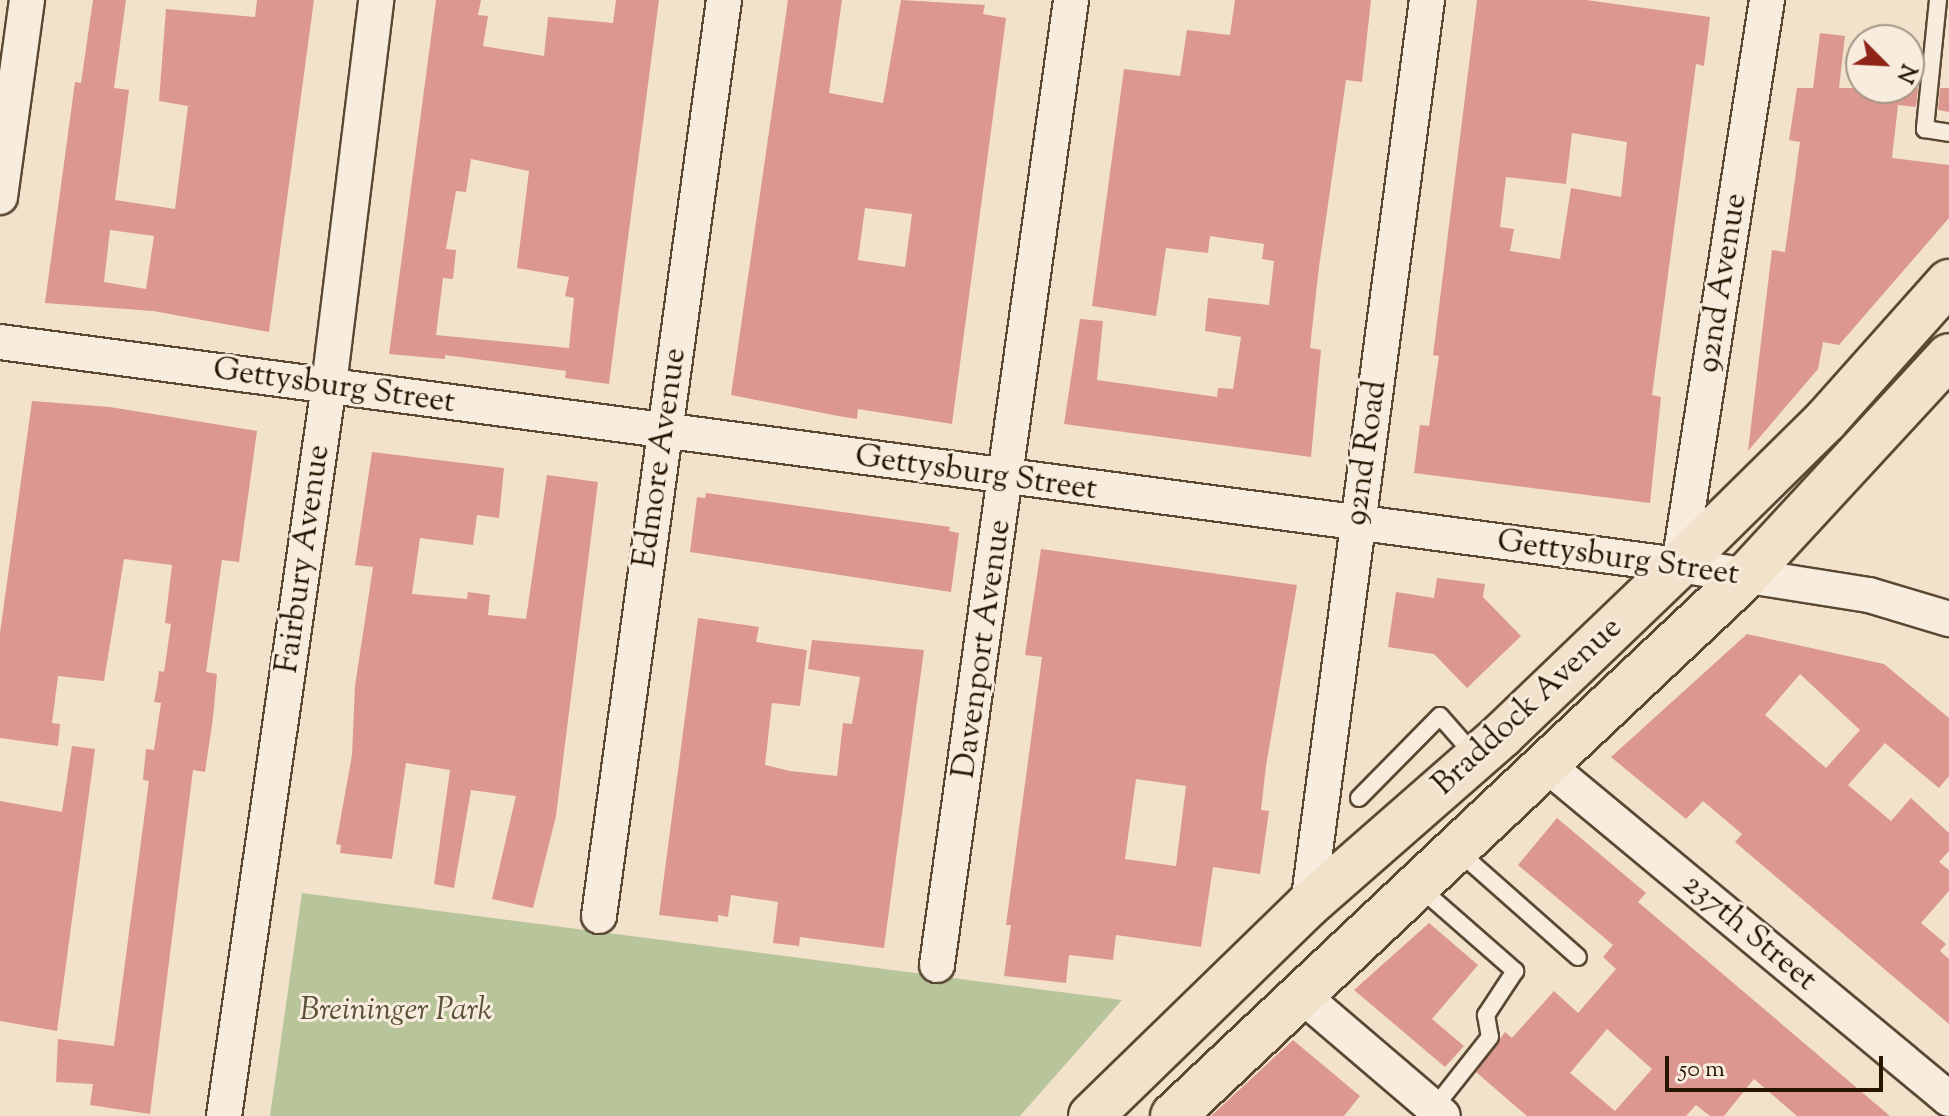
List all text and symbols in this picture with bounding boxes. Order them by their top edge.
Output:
north arrow [1845,24,1925,104]
text: N [1887,58,1923,87]
street label: 92nd Avenue [1690,191,1756,375]
street label: Edmore Avenue [627,346,695,570]
street label: Gettysburg Street [211,351,457,423]
street label: 92nd Road [1338,378,1396,528]
street label: Gettysburg Street [853,438,1099,510]
street label: Fairbury Avenue [269,442,339,676]
street label: Davenport Avenue [946,517,1020,781]
street label: Gettysburg Street [1495,523,1741,595]
street label: Braddock Avenue [1425,609,1631,805]
street label: 237th Street [1674,866,1824,1000]
park label: Breininger Park [300,992,492,1030]
scale bar [1669,1040,1887,1090]
text: 50 m [1679,1053,1725,1087]

